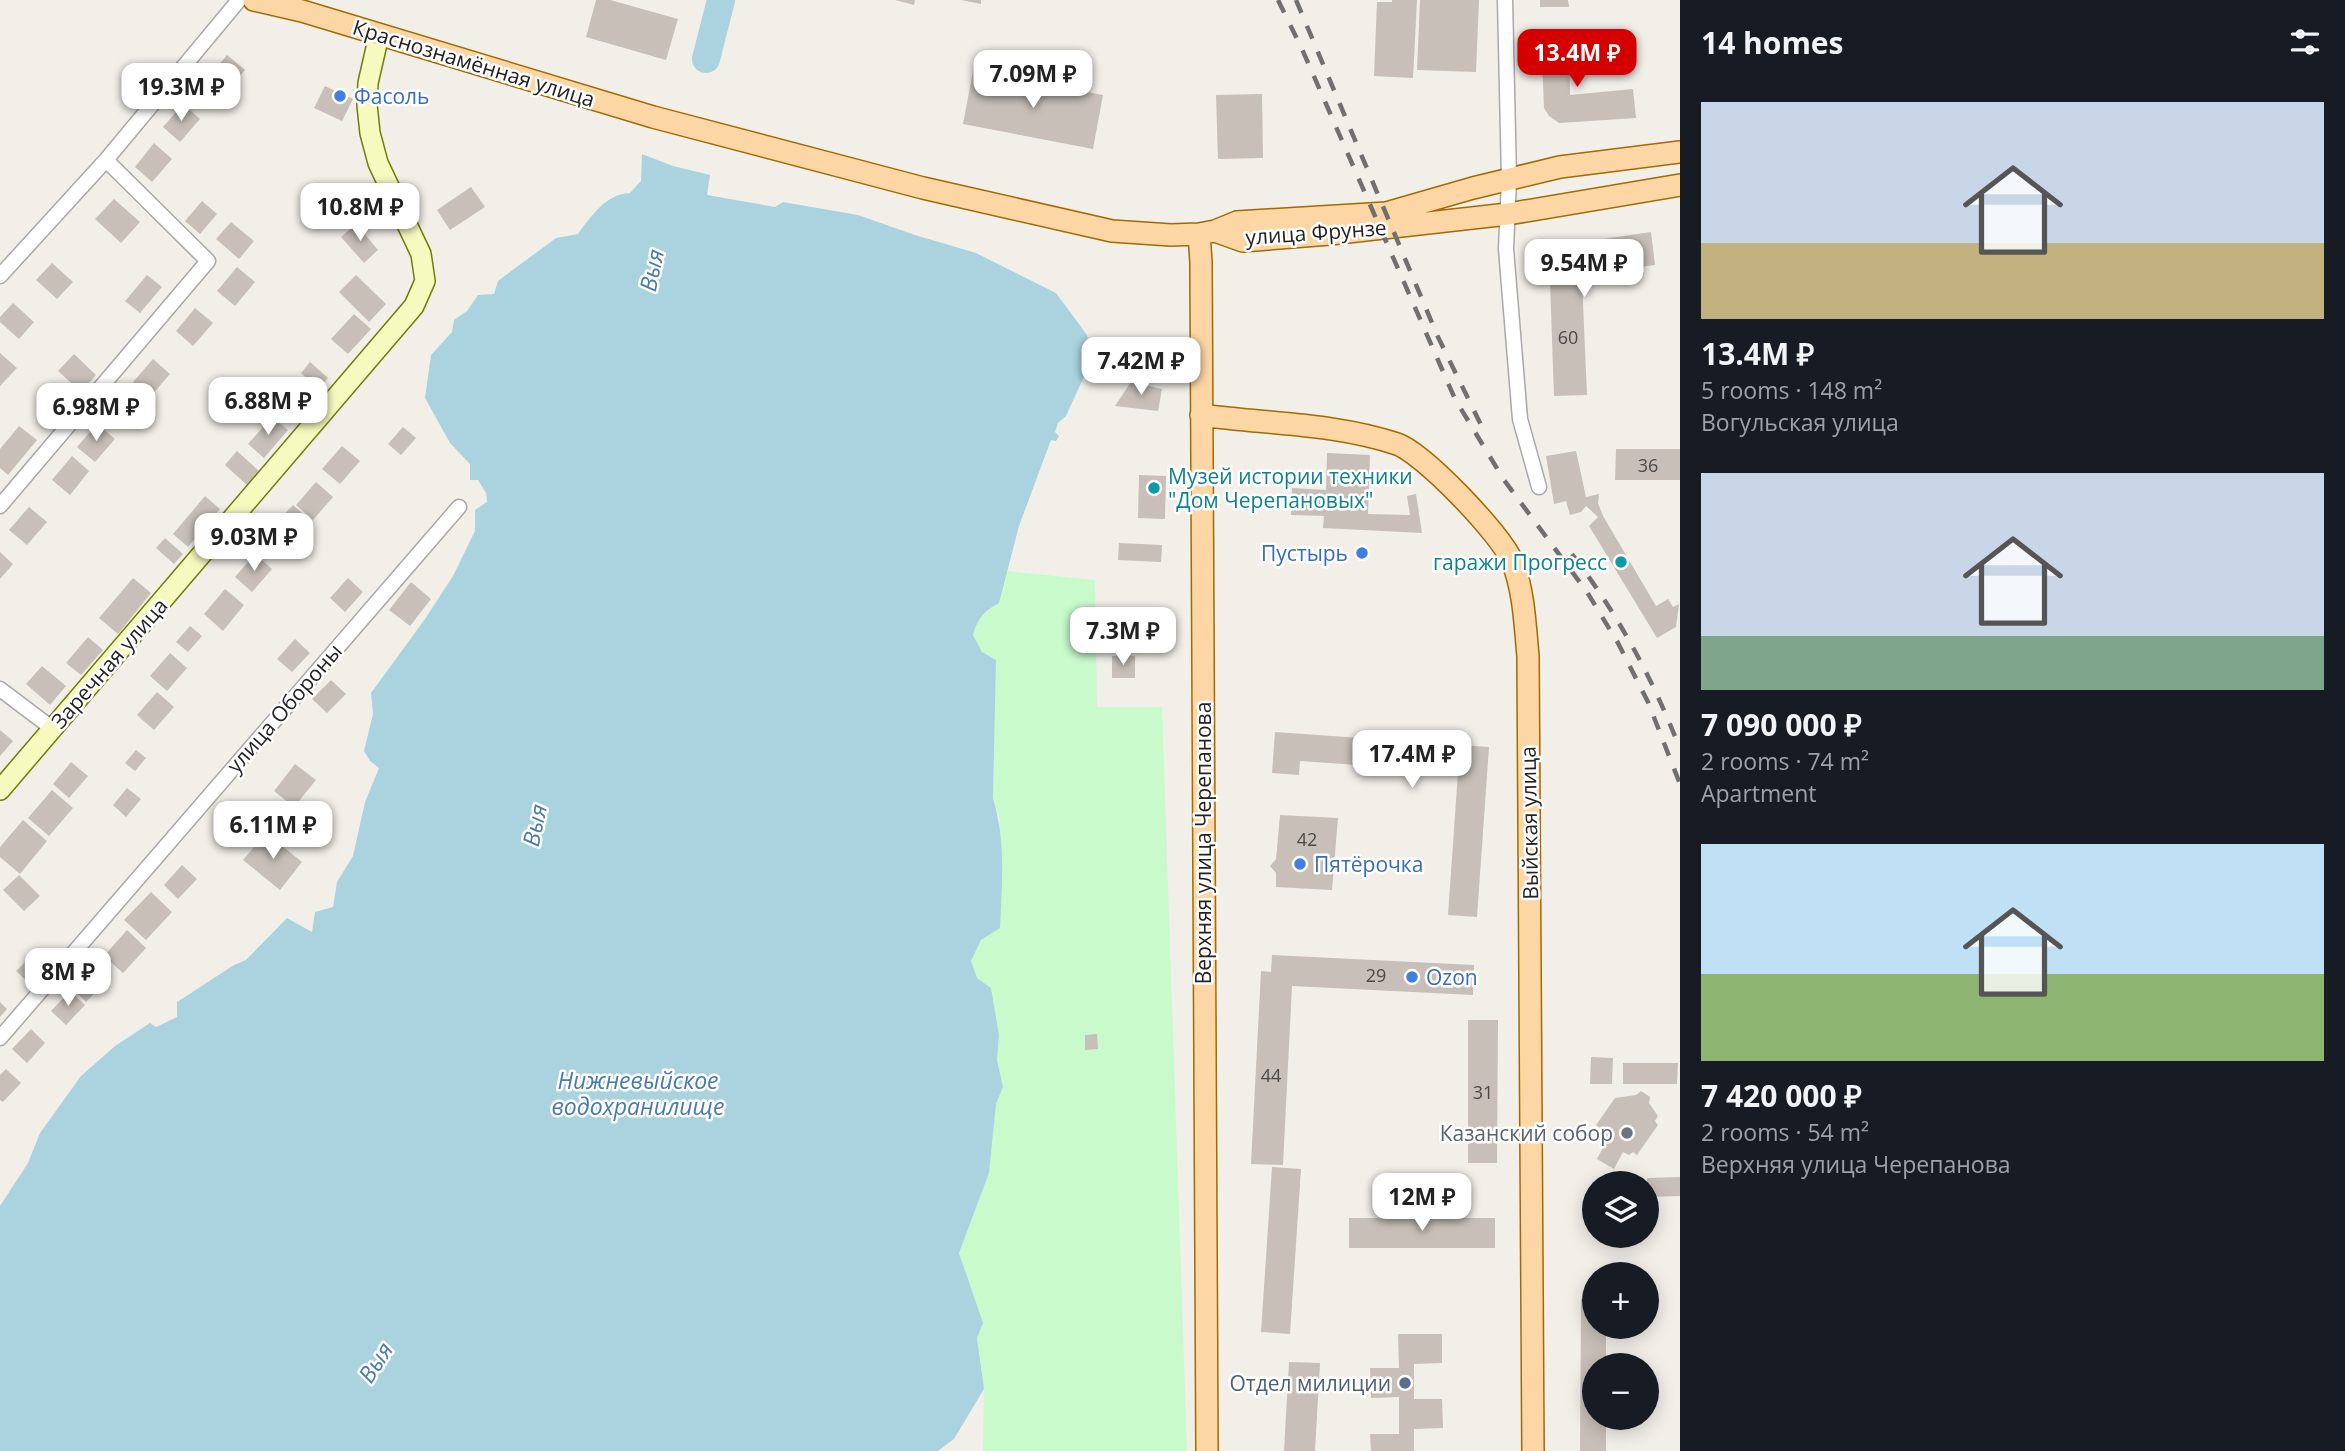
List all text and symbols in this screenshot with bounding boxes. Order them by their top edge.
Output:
street label: Краснознамённая улица [350,13,598,113]
text: 14 homes [1701,22,1844,63]
icon: filters [2286,23,2324,61]
pin: 13.4M ₽ [1512,29,1642,89]
text: 13.4M ₽ [1533,36,1621,68]
pin: 7.09M ₽ [968,50,1098,110]
text: 7.09M ₽ [989,57,1077,89]
pin: 19.3M ₽ [116,64,246,123]
text: 19.3M ₽ [137,70,225,102]
place label: Фасоль [354,82,430,110]
marker: Фасоль [332,88,348,104]
icon: home [1950,147,2076,273]
pin: 10.8M ₽ [295,184,425,243]
text: 10.8M ₽ [316,190,404,222]
street label: улица Фрунзе [1244,213,1388,251]
pin: 9.54M ₽ [1519,240,1649,299]
water label: Выя [631,246,671,294]
text: 9.54M ₽ [1540,246,1628,278]
house number: 60 [1558,325,1578,349]
text: 13.4M ₽ [1701,333,1815,374]
pin: 7.42M ₽ [1076,338,1206,397]
text: 7.42M ₽ [1097,344,1185,376]
text: 5 rooms · 148 m² [1701,374,1882,406]
pin: 6.88M ₽ [203,378,333,437]
pin: 6.98M ₽ [31,384,161,443]
text: 6.88M ₽ [224,384,312,416]
text: 6.98M ₽ [52,390,140,422]
text: Вогульская улица [1701,406,1899,438]
house number: 36 [1638,453,1658,477]
place label: Музей истории техники "Дом Черепановых" [1168,462,1413,514]
marker: Музей истории техники "Дом Черепановых" [1146,480,1162,496]
pin: 9.03M ₽ [189,514,319,573]
icon: home [1950,518,2076,644]
text: 9.03M ₽ [210,520,298,552]
place label: Пустырь [1261,539,1348,567]
marker: Пустырь [1354,545,1370,561]
place label: гаражи Прогресс [1433,548,1607,576]
marker: гаражи Прогресс [1613,554,1629,570]
street label: Заречная улица [45,592,173,734]
pin: 7.3M ₽ [1066,608,1180,667]
text: 7.3M ₽ [1086,614,1160,646]
street label: улица Обороны [220,637,348,779]
street label: Верхняя улица Черепанова [1189,702,1217,984]
text: 7 090 000 ₽ [1701,704,1862,745]
pin: 17.4M ₽ [1347,730,1477,790]
text: 17.4M ₽ [1368,737,1456,769]
text: 2 rooms · 74 m² [1701,745,1869,777]
street label: Выйская улица [1514,746,1544,900]
text: Apartment [1701,777,1817,809]
water label: Выя [514,801,554,849]
pin: 6.11M ₽ [208,802,338,861]
text: 6.11M ₽ [229,808,317,840]
house number: 42 [1297,827,1317,851]
place label: Пятёрочка [1314,850,1423,878]
marker: Пятёрочка [1292,856,1308,872]
icon: home [1950,889,2076,1015]
pin: 8M ₽ [27,948,109,1008]
text: 8M ₽ [41,955,95,987]
house number: 29 [1366,963,1386,987]
place label: Ozon [1426,963,1478,991]
marker: Ozon [1404,969,1420,985]
house number: 44 [1261,1063,1281,1087]
water label: Нижневыйское водохранилище [551,1064,725,1122]
text: 7 420 000 ₽ [1701,1075,1862,1116]
house number: 31 [1473,1080,1493,1104]
text: 2 rooms · 54 m² [1701,1116,1869,1148]
place label: Казанский собор [1440,1119,1613,1147]
marker: Казанский собор [1619,1125,1635,1141]
text: Верхняя улица Черепанова [1701,1148,2011,1180]
map controls [1582,1171,1659,1430]
button: layers [1582,1171,1659,1248]
pin: 12M ₽ [1373,1174,1471,1233]
text: 12M ₽ [1388,1180,1456,1212]
button: + [1582,1262,1659,1339]
water label: Выя [350,1335,400,1389]
button: − [1582,1353,1659,1430]
place label: Отдел милиции [1229,1369,1391,1397]
marker: Отдел милиции [1397,1375,1413,1391]

